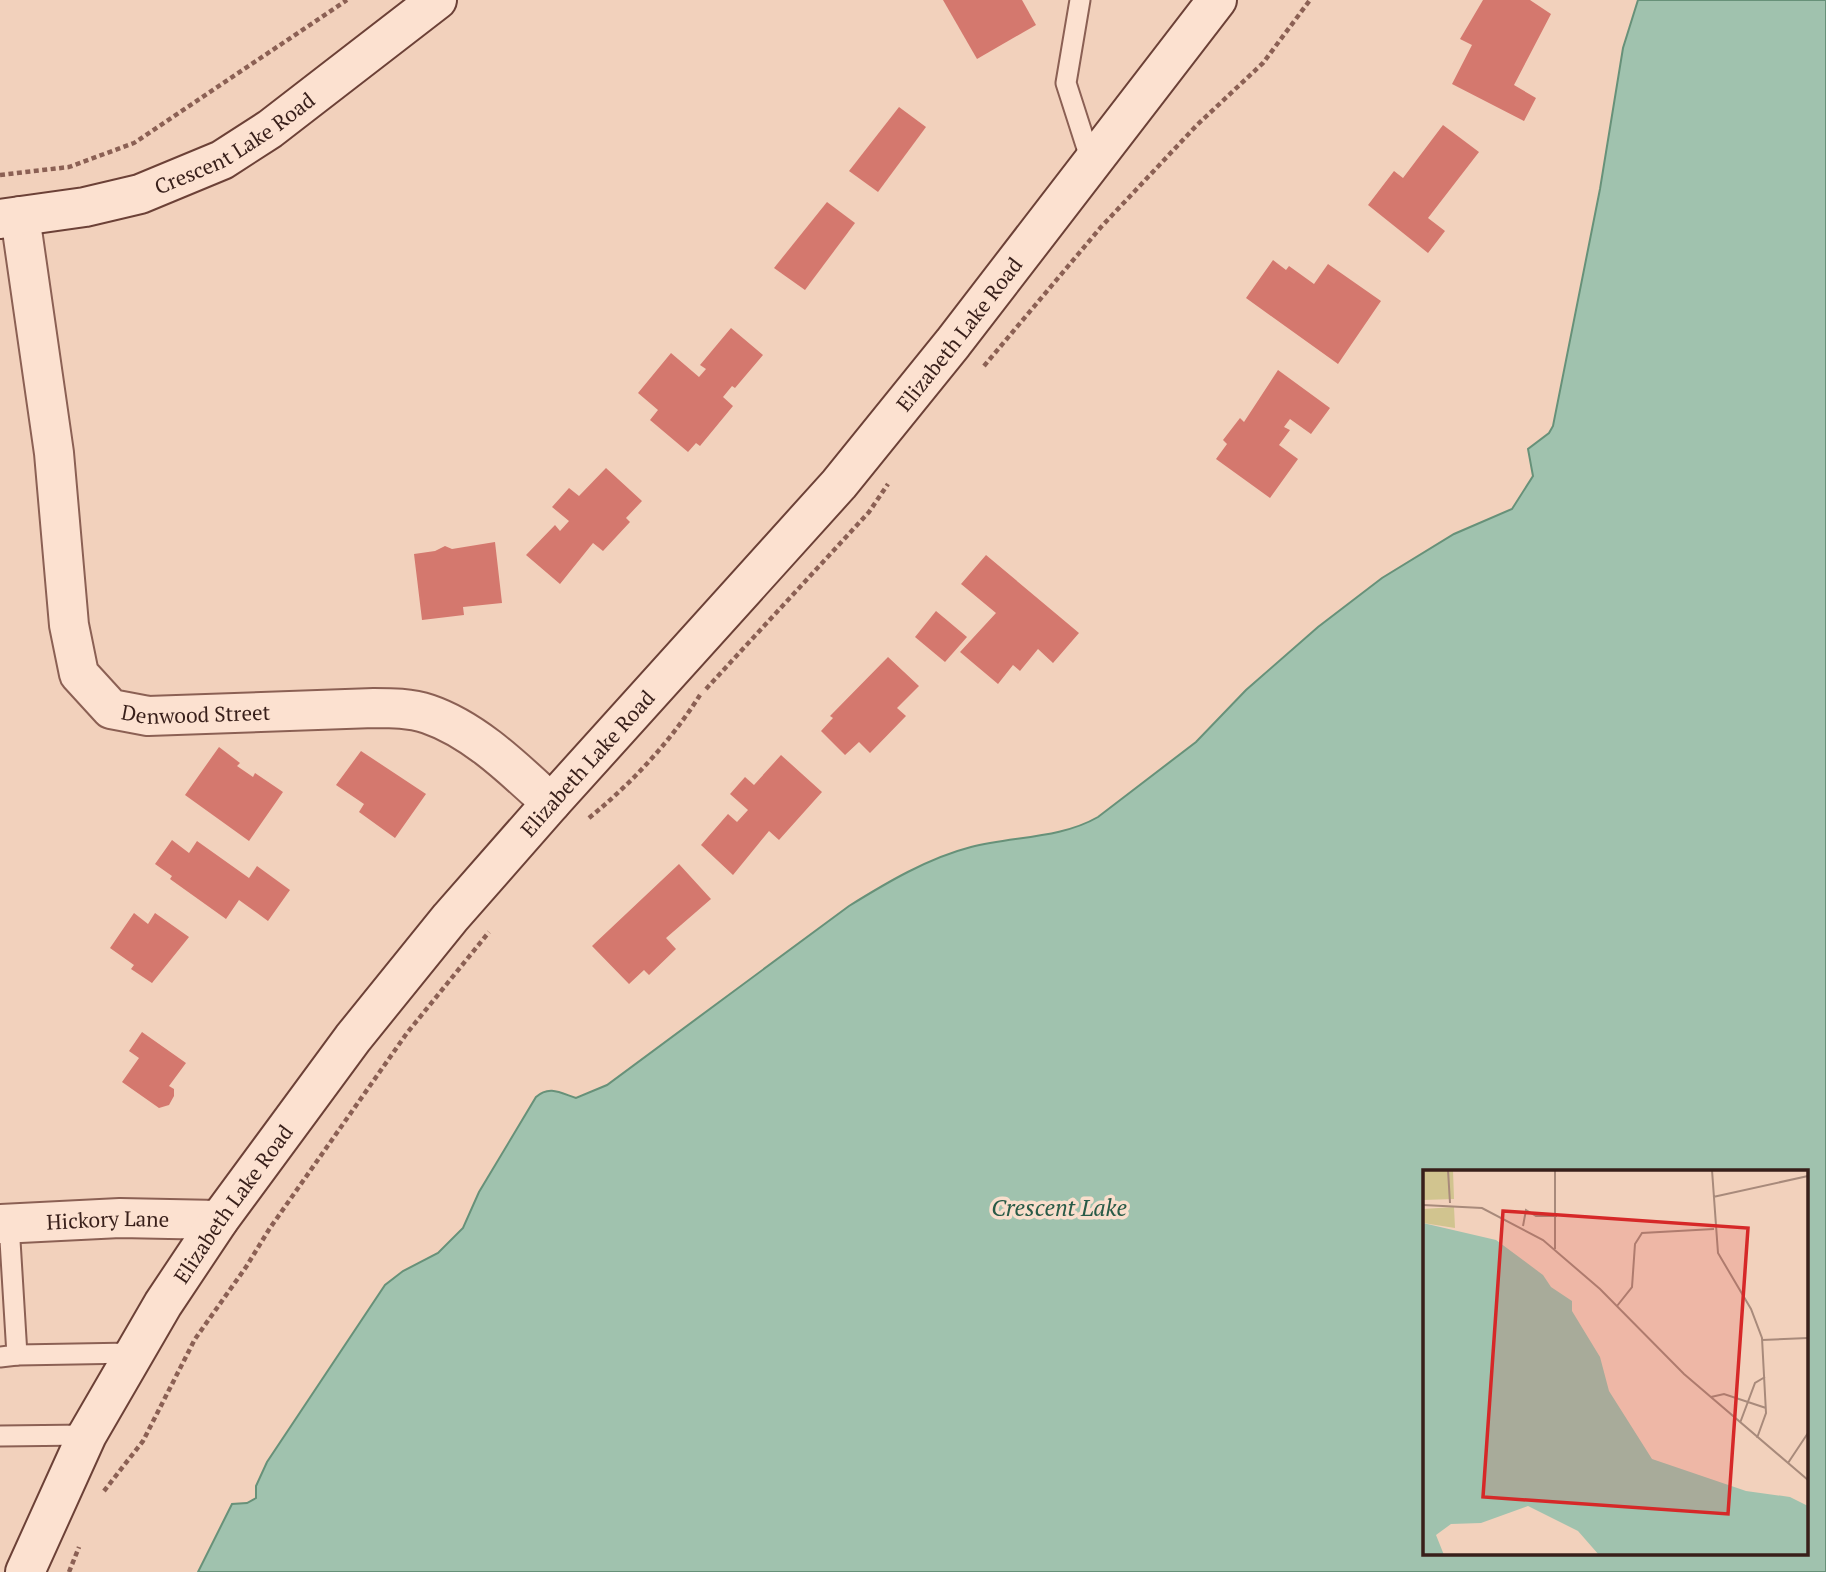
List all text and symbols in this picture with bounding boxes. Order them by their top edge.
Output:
street label: Crescent Lake Road [150,85,321,201]
street label: Elizabeth Lake Road [890,251,1028,417]
street label: Elizabeth Lake Road [514,684,661,843]
street label: Denwood Street [119,697,271,730]
street label: Elizabeth Lake Road [167,1119,299,1288]
inset map [1423,1170,1808,1554]
water label: Crescent Lake [991,1192,1127,1223]
street label: Hickory Lane [46,1204,170,1236]

